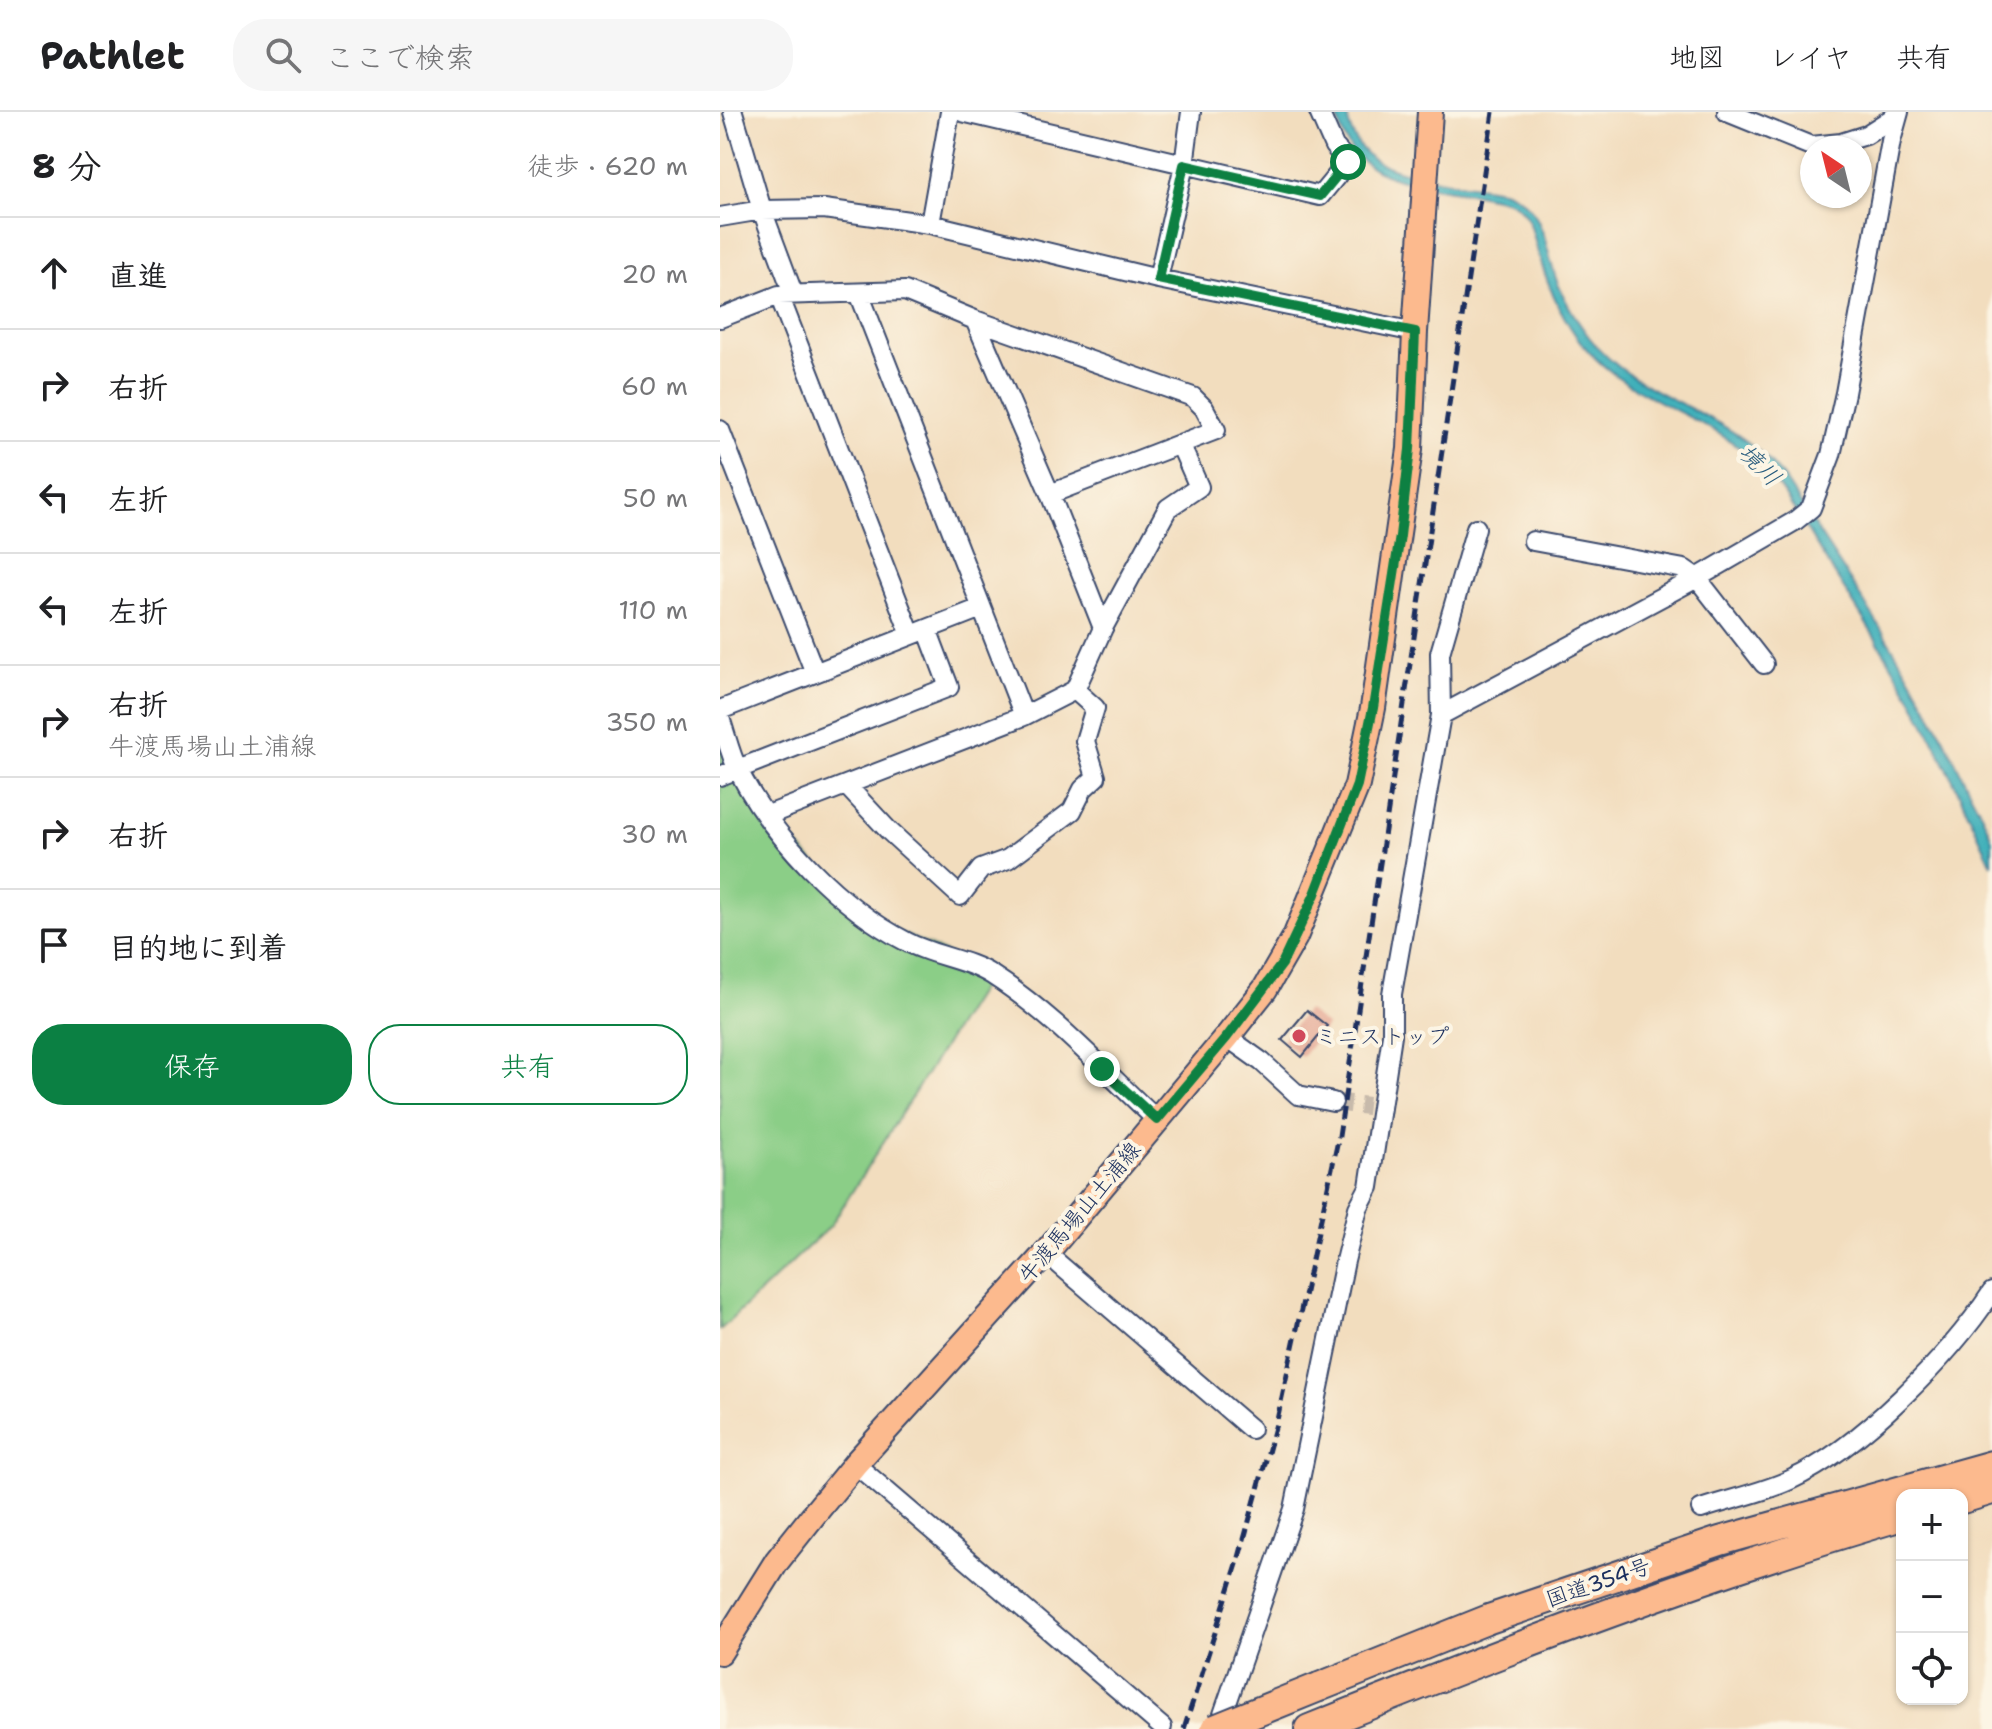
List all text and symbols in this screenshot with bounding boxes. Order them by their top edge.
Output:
search box [233,19,793,91]
text: Pathlet [40,30,185,81]
icon: search [261,33,305,77]
text: ここで検索 [325,37,475,78]
text: 地図 [1669,38,1725,76]
text: レイヤ [1769,38,1852,76]
text: 共有 [1896,38,1952,76]
north arrow [1800,136,1872,208]
text: 8 分 [32,143,102,189]
route start [1330,144,1366,180]
text: 徒歩 · 620 m [528,148,688,183]
icon: ahead [32,251,76,295]
text: 直進 [108,255,168,296]
text: 20 m [621,256,688,291]
icon: right [32,363,76,407]
text: 右折 [108,367,168,408]
text: 60 m [621,368,688,403]
water label: 境川 [1732,437,1788,493]
icon: left [32,475,76,519]
text: 左折 [108,479,168,520]
text: 50 m [623,480,688,515]
icon: left [32,587,76,631]
text: 左折 [108,591,168,632]
text: 110 m [618,592,688,627]
text: 右折 [108,684,168,725]
icon: right [32,699,76,743]
text: 350 m [605,704,688,739]
text: 牛渡馬場山土浦線 [108,728,316,763]
icon: right [32,811,76,855]
text: 右折 [108,815,168,856]
text: 30 m [621,816,688,851]
icon: arrive [32,923,76,967]
text: 目的地に到着 [108,927,288,968]
place label: ミニストップ [1315,1022,1449,1051]
button: 保存 [32,1024,352,1105]
button: 共有 [368,1024,688,1105]
marker: ミニストップ [1290,1027,1308,1045]
route end [1084,1051,1120,1087]
street label: 牛渡馬場山土浦線 [1012,1136,1147,1289]
map controls [1896,1489,1968,1705]
button: + [1896,1489,1968,1561]
street label: 国道354号 [1542,1551,1654,1614]
button: − [1896,1561,1968,1633]
button: locate [1896,1633,1968,1705]

